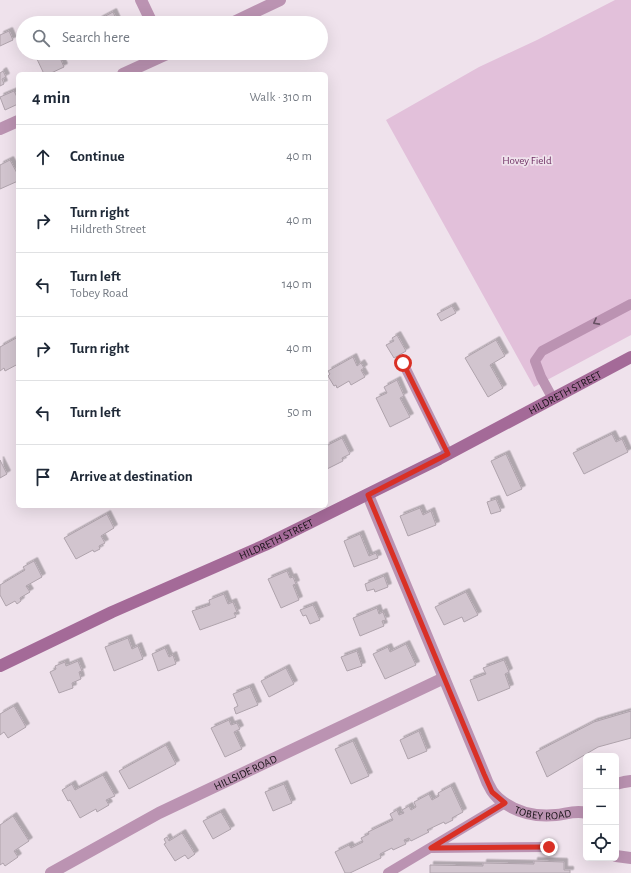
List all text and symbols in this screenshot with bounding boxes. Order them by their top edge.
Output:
search box [16,16,328,60]
icon: search [30,27,52,49]
text: Search here [62,30,130,45]
text: 4 min [32,89,70,106]
text: Walk · 310 m [249,91,312,104]
icon: ahead [32,146,54,168]
text: Continue [70,149,125,164]
text: 40 m [286,150,312,163]
park label: Hovey Field [502,155,552,166]
text: Turn right [70,205,129,220]
icon: right [32,210,54,232]
text: 40 m [286,214,312,227]
text: Hildreth Street [70,223,146,236]
text: Turn left [70,269,121,284]
icon: left [32,274,54,296]
text: 140 m [282,278,312,291]
text: Tobey Road [70,287,128,300]
one-way arrow [593,317,601,325]
icon: right [32,338,54,360]
text: Turn right [70,341,129,356]
text: 40 m [286,342,312,355]
route start [394,354,412,372]
street label: HILDRETH STREET [527,368,604,416]
icon: left [32,402,54,424]
text: Turn left [70,405,121,420]
text: 50 m [287,406,312,419]
icon: arrive [32,466,54,488]
text: Arrive at destination [70,469,193,484]
street label: HILDRETH STREET [237,516,316,561]
street label: HILLSIDE ROAD [212,753,279,792]
map controls [583,753,619,861]
button: + [583,753,619,789]
button: − [583,789,619,825]
street label: TOBEY ROAD [513,804,572,821]
button: locate [583,825,619,861]
route end [540,838,558,856]

